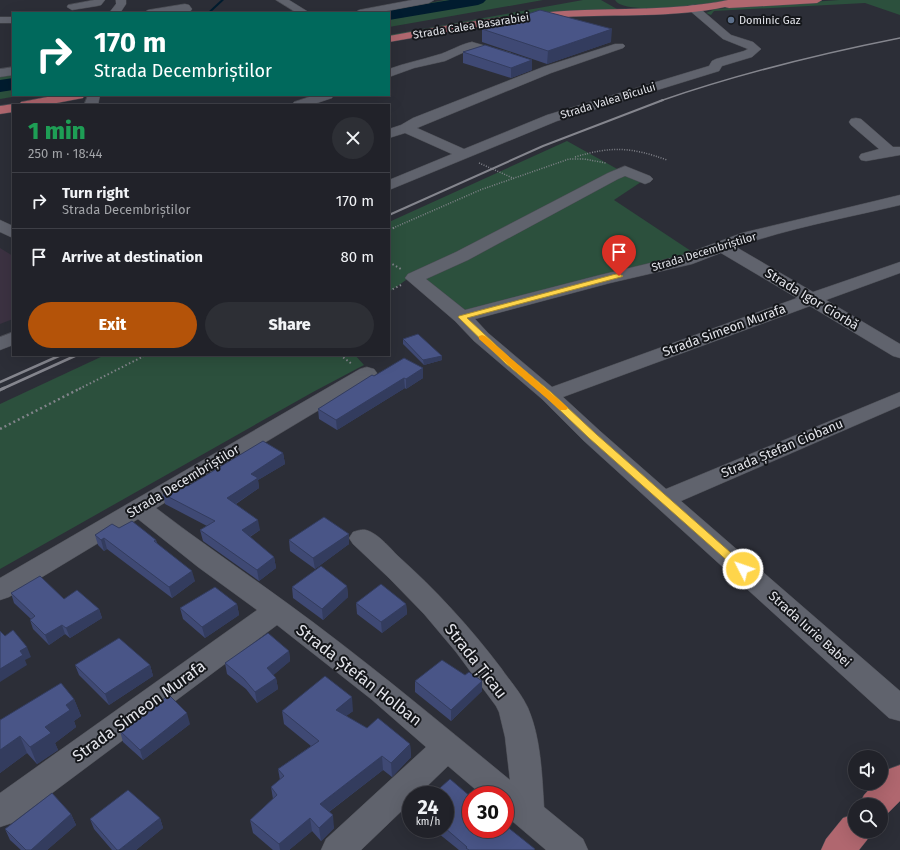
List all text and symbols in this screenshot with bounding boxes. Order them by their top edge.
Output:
street label: Strada Calea Basarabiei [412,10,530,42]
place label: Dominic Gaz [739,14,801,27]
marker: Dominic Gaz [726,15,736,25]
text: 170 m [94,26,166,59]
icon: right [28,28,80,80]
text: Strada Decembriștilor [94,60,272,82]
street label: Strada Valea Bîcului [559,80,657,122]
text: 1 min [28,117,86,145]
button: close [332,117,374,159]
text: 250 m · 18:44 [28,146,102,161]
text: Turn right [62,184,129,202]
icon: right [28,190,50,212]
text: 170 m [336,192,374,210]
text: Strada Decembriștilor [62,202,191,217]
street label: Strada Decembriștilor [650,230,759,274]
pin [602,235,636,276]
icon: arrive [608,241,630,263]
icon: arrive [28,246,50,268]
text: Arrive at destination [62,248,203,266]
text: 80 m [341,248,374,266]
street label: Strada Igor Ciorbă [763,265,861,333]
street label: Strada Simeon Murafa [660,301,788,359]
button: Exit [28,302,197,348]
button: Share [205,302,374,348]
street label: Strada Ștefan Ciobanu [719,416,846,481]
street label: Strada Decembriștilor [124,441,242,521]
position arrow [722,548,764,590]
street label: Strada Iurie Babei [766,588,854,670]
street label: Strada Ștefan Holban [292,620,426,731]
street label: Strada Țicau [440,620,511,703]
street label: Strada Simeon Murafa [69,656,209,766]
map controls [848,750,888,838]
button: sound [848,750,888,790]
speed limit sign: 30 [462,786,514,838]
text: 24 [417,795,439,819]
button: search [848,798,888,838]
text: km/h [416,816,440,828]

